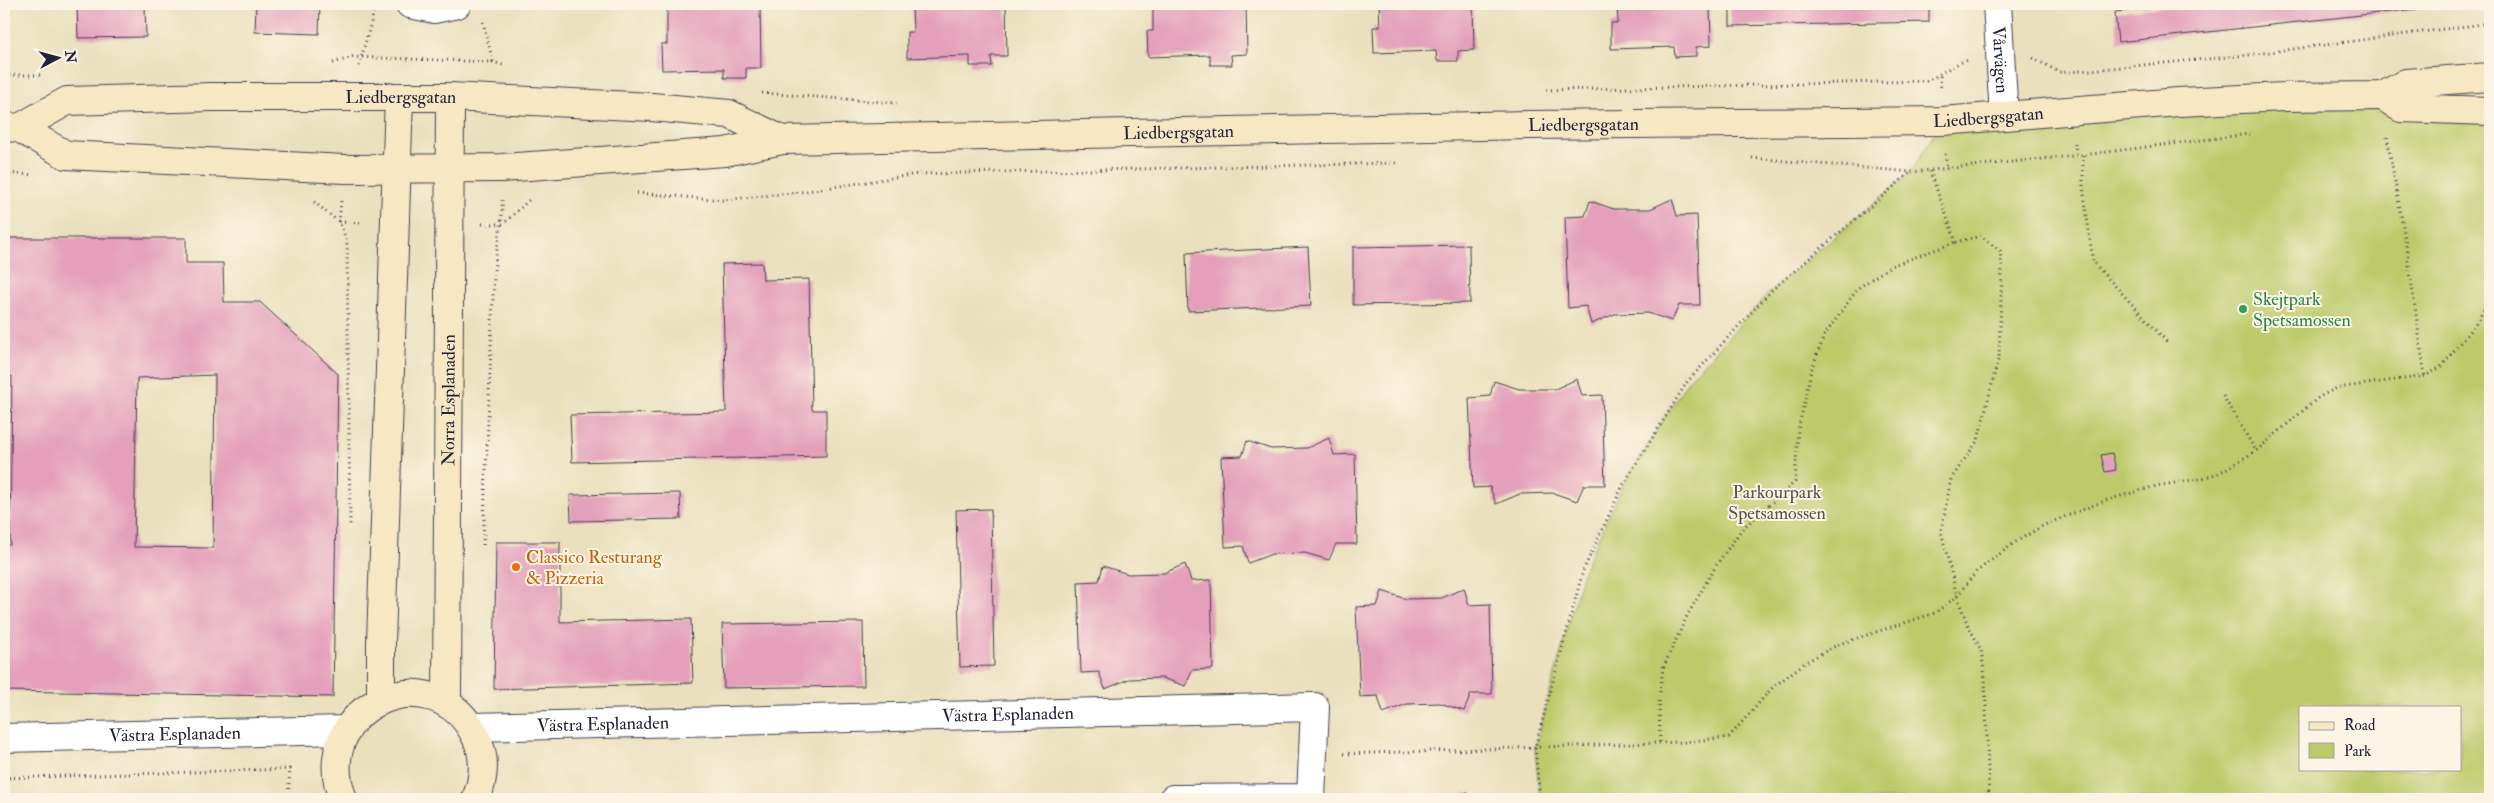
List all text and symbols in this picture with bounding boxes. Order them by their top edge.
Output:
street label: Vårvägen [1987,26,2014,94]
north arrow [32,32,82,82]
text: N [61,49,80,64]
street label: Liedbergsgatan [345,85,457,109]
street label: Liedbergsgatan [1933,101,2045,133]
street label: Liedbergsgatan [1528,112,1639,137]
street label: Liedbergsgatan [1123,119,1234,145]
place label: Skejtpark Spetsamossen [2253,288,2351,332]
marker: Skejtpark Spetsamossen [2237,303,2249,315]
street label: Norra Esplanaden [437,334,460,466]
park label: Parkourpark Spetsamossen [1728,481,1826,525]
place label: Classico Resturang & Pizzeria [526,546,663,590]
marker: Classico Resturang & Pizzeria [510,561,522,573]
street label: Västra Esplanaden [942,701,1074,727]
legend [2299,706,2462,770]
street label: Västra Esplanaden [537,711,669,737]
text: Road [2344,716,2376,735]
street label: Västra Esplanaden [109,721,241,747]
text: Park [2344,742,2371,761]

